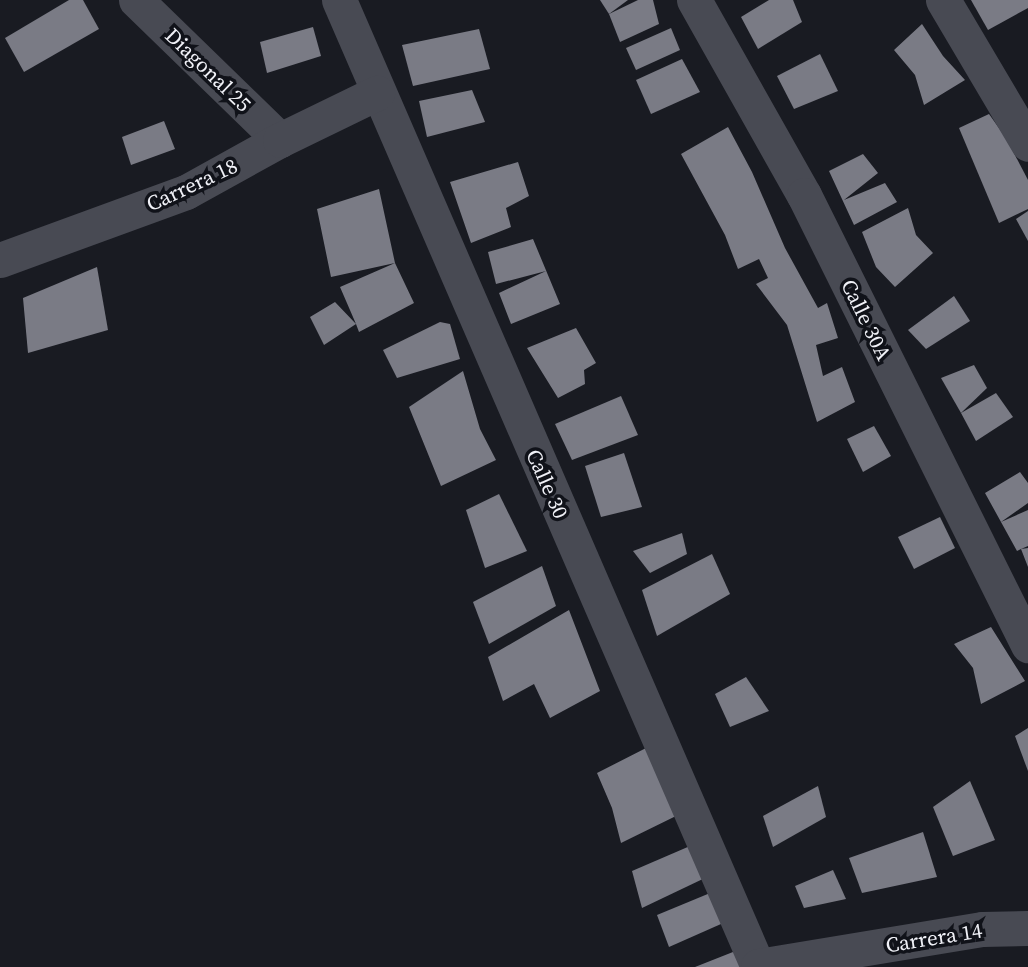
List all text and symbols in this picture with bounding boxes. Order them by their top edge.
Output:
street label: Diagonal 25 [160,23,256,117]
street label: Carrera 18 [143,153,241,217]
street label: Calle 30A [836,275,896,365]
street label: Calle 30 [521,446,573,522]
street label: Carrera 14 [884,918,984,958]

